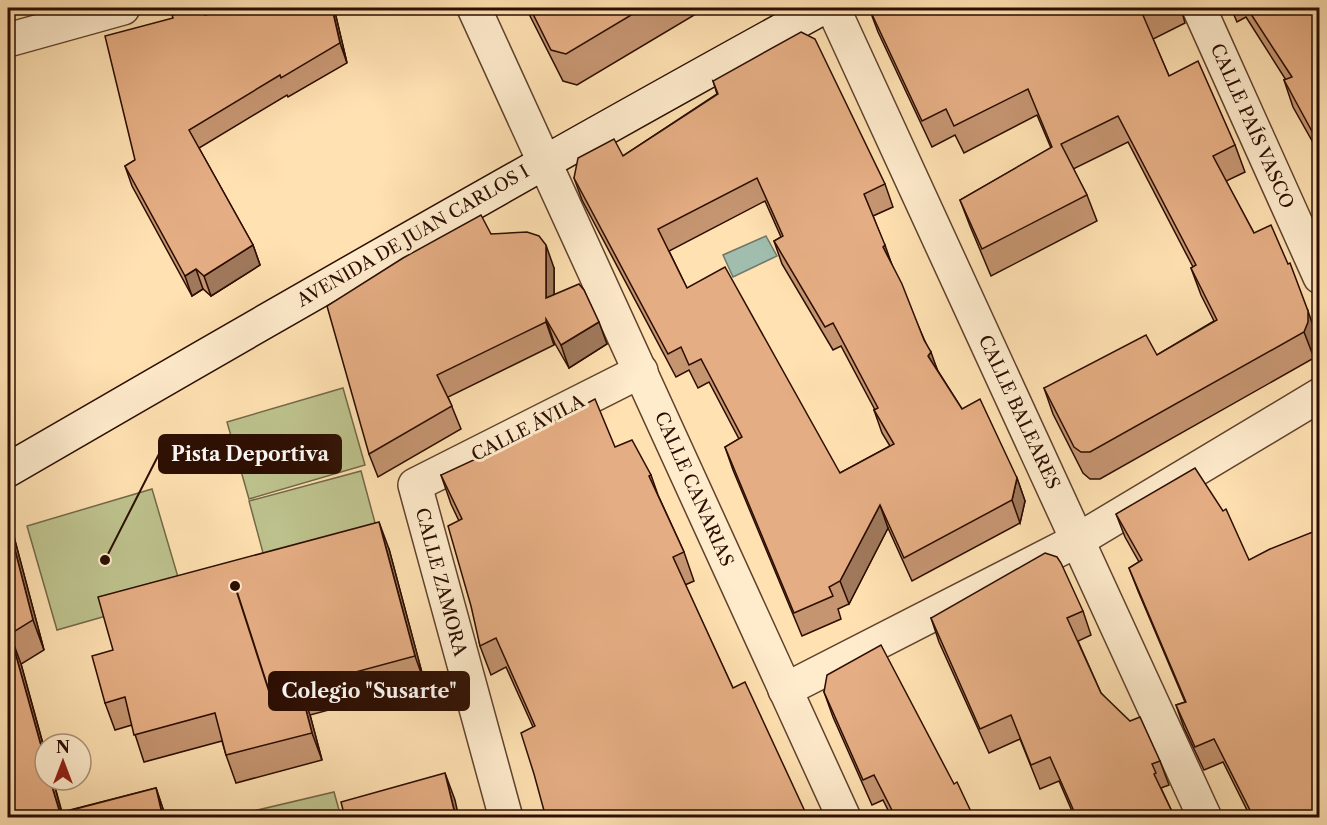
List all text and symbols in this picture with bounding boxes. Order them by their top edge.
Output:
street label: CALLE PAÍS VASCO [1206,40,1299,212]
street label: AVENIDA DE JUAN CARLOS I [292,160,533,312]
street label: CALLE BALEARES [974,331,1064,493]
street label: CALLE ÁVILA [467,389,589,466]
street label: CALLE CANARIAS [650,408,738,570]
callout: Pista Deportiva [159,435,341,473]
text: Pista Deportiva [171,442,329,466]
street label: CALLE ZAMORA [411,505,472,659]
callout: Colegio "Susarte" [269,672,469,710]
text: Colegio "Susarte" [281,679,457,703]
north arrow [33,732,93,792]
text: N [56,737,70,757]

